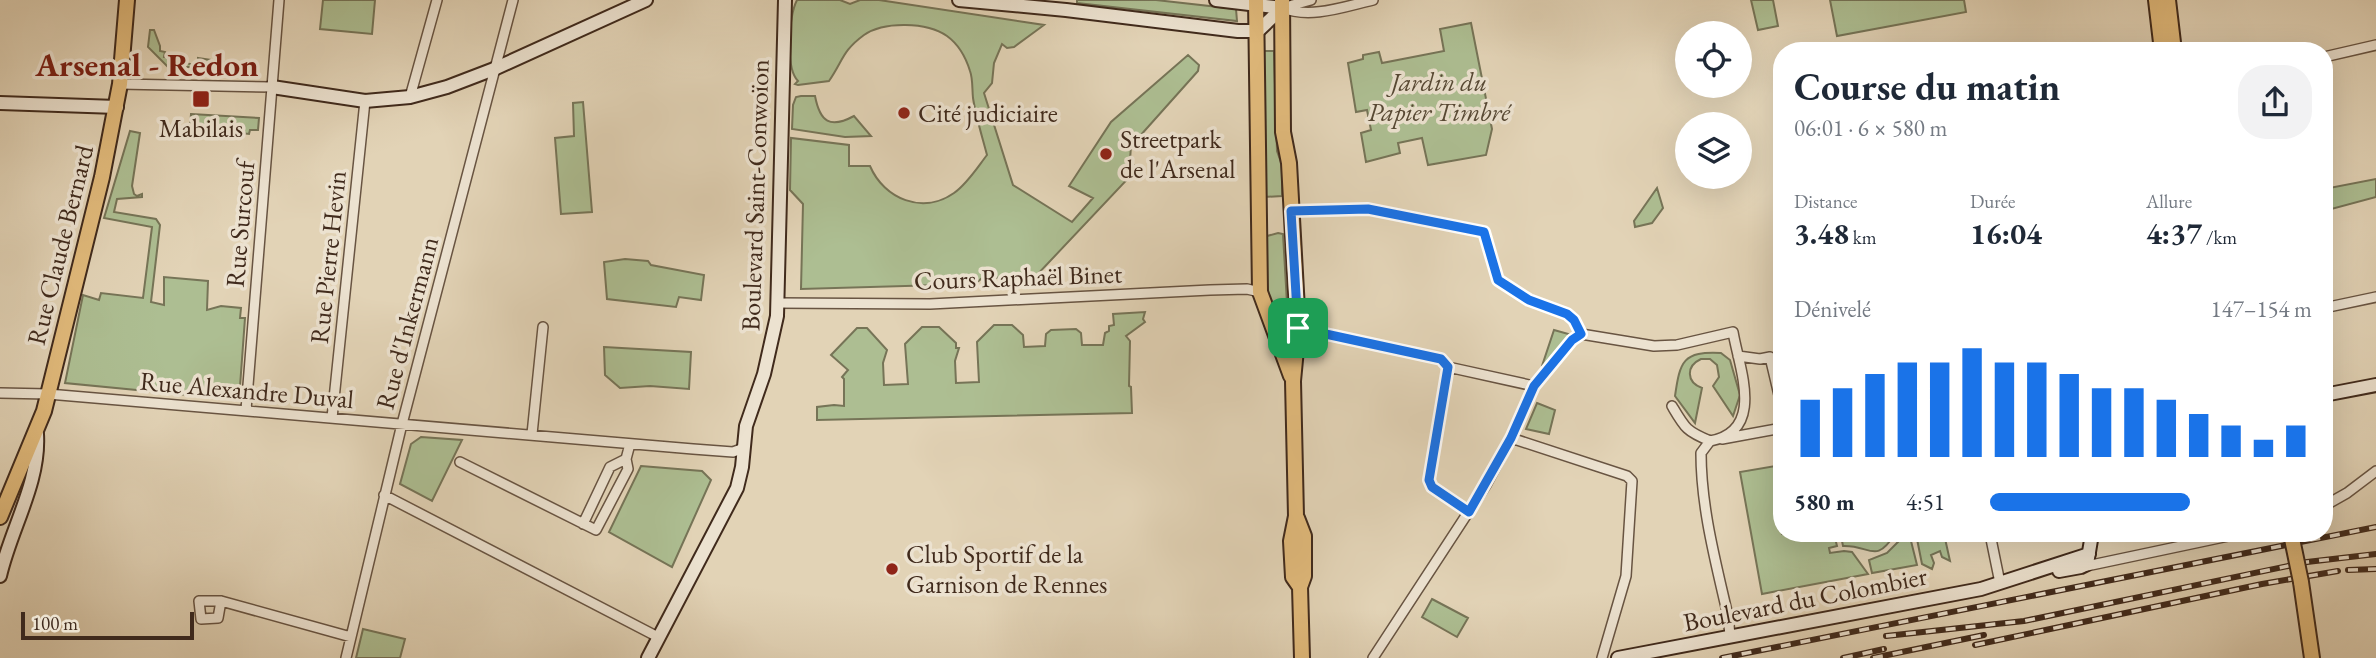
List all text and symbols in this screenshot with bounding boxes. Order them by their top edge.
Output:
map controls [1675,21,1752,189]
button: locate [1675,21,1752,98]
district label: Arsenal - Redon [34,43,259,86]
street label: Boulevard Saint-Conwoïon [733,58,777,331]
text: Course du matin [1794,62,2060,111]
park label: Jardin du Papier Timbré [1368,65,1512,129]
button: share [2238,65,2312,139]
marker: Mabilais [191,89,211,109]
place label: Cité judiciaire [918,96,1058,130]
marker: Cité judiciaire [896,105,912,121]
place label: Mabilais [159,111,243,145]
button: layers [1675,112,1752,189]
text: 06:01 · 6 × 580 m [1794,113,1947,143]
place label: Streetpark de l'Arsenal [1120,122,1236,186]
street label: Rue Claude Bernard [19,141,101,349]
marker: Streetpark de l'Arsenal [1098,146,1114,162]
street label: Rue Surcouf [218,157,263,289]
street label: Rue Pierre Hevin [302,169,354,345]
text: Distance [1794,189,1857,214]
text: Durée [1970,189,2015,214]
text: Allure [2146,189,2192,214]
text: 3.48 [1794,214,1849,253]
text: 16:04 [1970,214,2042,253]
text: 4:37 [2146,214,2202,253]
text: km [1849,225,1877,250]
text: /km [2202,225,2237,250]
street label: Rue d'Inkermann [368,233,446,413]
street label: Cours Raphaël Binet [913,256,1123,298]
text: Dénivelé [1794,294,1871,324]
text: 147–154 m [2211,294,2312,324]
pin [1268,298,1328,358]
icon: arrive [1279,309,1317,347]
street label: Rue Alexandre Duval [139,364,355,416]
text: 580 m [1794,487,1855,517]
text: 4:51 [1906,487,1945,517]
place label: Club Sportif de la Garnison de Rennes [906,537,1107,601]
street label: Boulevard du Colombier [1680,559,1930,639]
marker: Club Sportif de la Garnison de Rennes [884,561,900,577]
scale bar [21,609,194,641]
text: 100 m [32,611,78,636]

